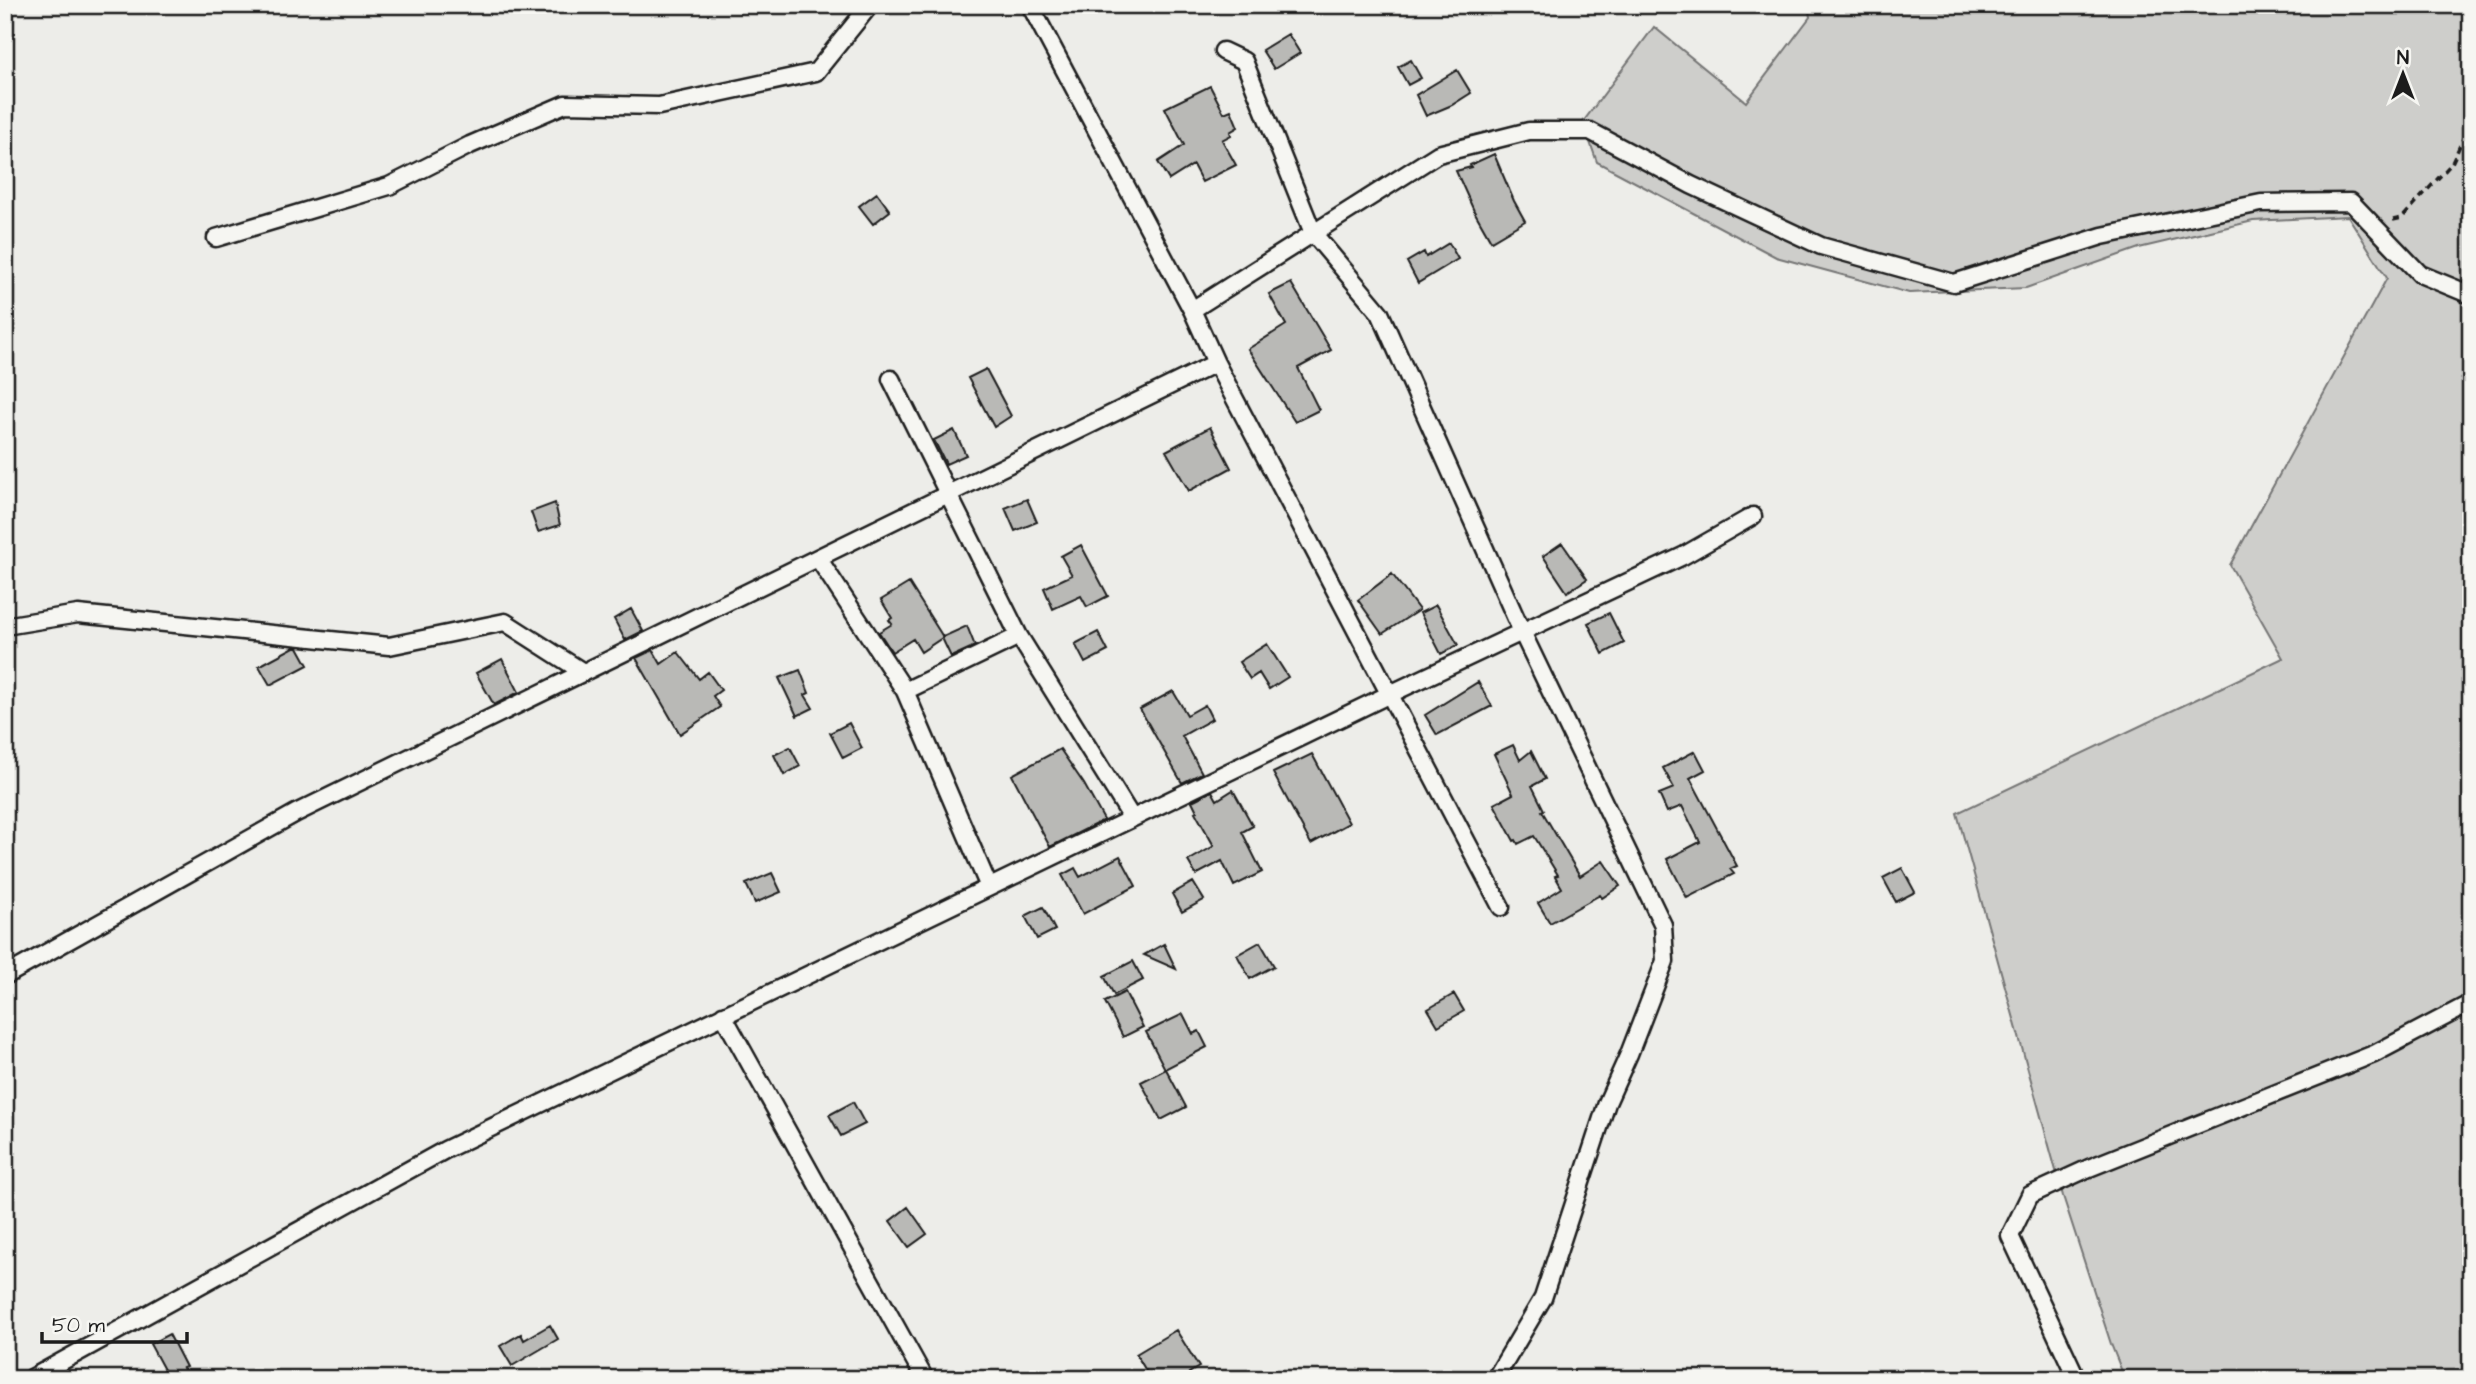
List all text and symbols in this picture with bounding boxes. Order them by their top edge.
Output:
north arrow [2368,38,2438,108]
text: N [2397,45,2409,72]
scale bar [42,1300,187,1344]
text: 50 m [52,1311,106,1340]

